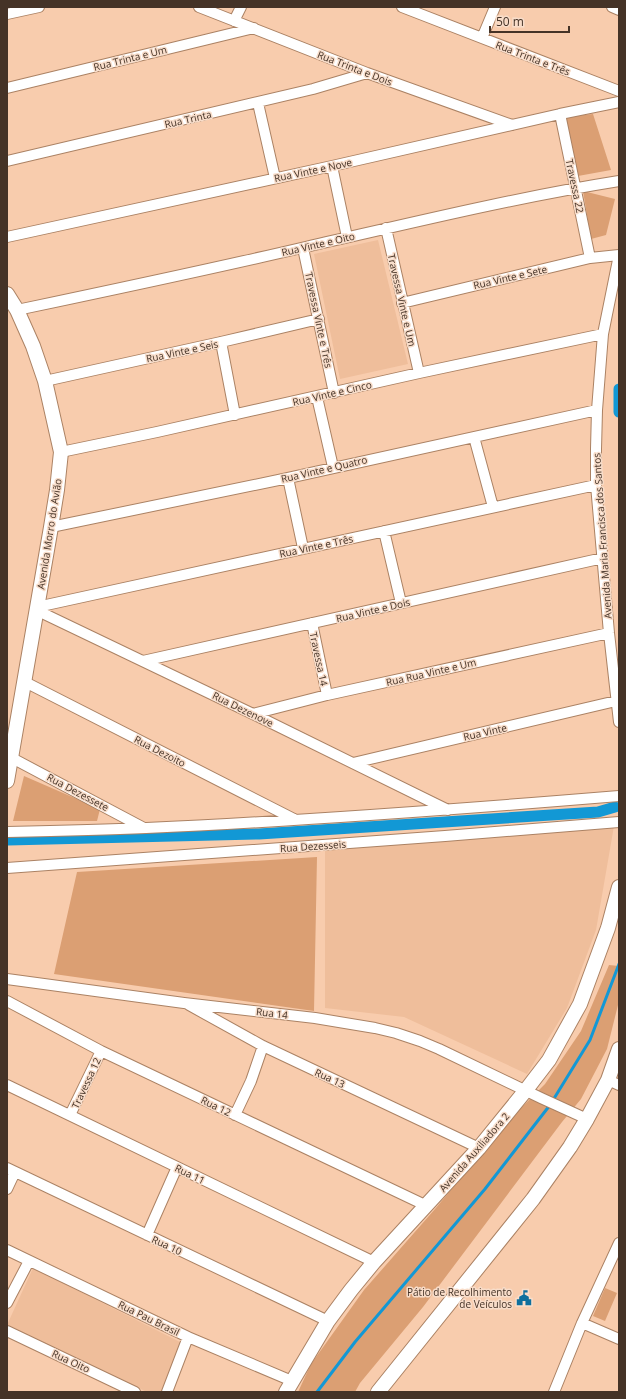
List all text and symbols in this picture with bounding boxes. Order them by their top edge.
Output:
scale bar [490,8,569,34]
text: 50 m [496,13,524,30]
street label: Rua Trinta e Três [494,37,572,79]
street label: Rua Trinta e Um [92,42,168,74]
street label: Rua Trinta e Dois [316,47,395,89]
street label: Rua Trinta [163,107,213,131]
street label: Rua Vinte e Nove [273,155,354,185]
street label: Travessa 22 [562,158,588,215]
street label: Rua Vinte e Oito [280,229,356,259]
street label: Travessa Vinte e Um [385,252,419,348]
street label: Rua Vinte e Sete [472,262,549,292]
street label: Travessa Vinte e Três [302,271,336,370]
street label: Rua Vinte e Seis [145,336,220,365]
street label: Rua Vinte e Cinco [291,377,373,409]
street label: Rua Vinte e Quatro [279,452,369,486]
street label: Avenida Maria Francisca dos Santos [589,452,615,619]
street label: Avenida Morro do Avião [33,478,65,590]
street label: Rua Vinte e Três [278,531,354,561]
street label: Rua Vinte e Dois [335,595,412,625]
street label: Travessa 14 [306,631,332,688]
street label: Rua Rua Vinte e Um [385,655,477,689]
street label: Rua Dezenove [210,688,276,730]
street label: Rua Vinte [462,720,509,744]
street label: Rua Dezoito [132,732,188,770]
street label: Rua Dezessete [45,770,112,814]
street label: Rua Dezesseis [280,837,347,855]
street label: Rua 14 [255,1004,289,1022]
street label: Travessa 12 [68,1055,104,1111]
street label: Rua 13 [313,1065,348,1091]
street label: Rua 12 [199,1093,234,1119]
street label: Avenida Auxiliadora 2 [436,1109,513,1195]
street label: Rua 11 [173,1161,207,1187]
street label: Rua 10 [150,1232,185,1258]
place label: Pátio de Recolhimento de Veículos [407,1285,512,1311]
public building icon: Pátio de Recolhimento de Veículos [515,1289,533,1307]
street label: Rua Pau Brasil [116,1297,182,1339]
street label: Rua Oito [50,1346,92,1376]

